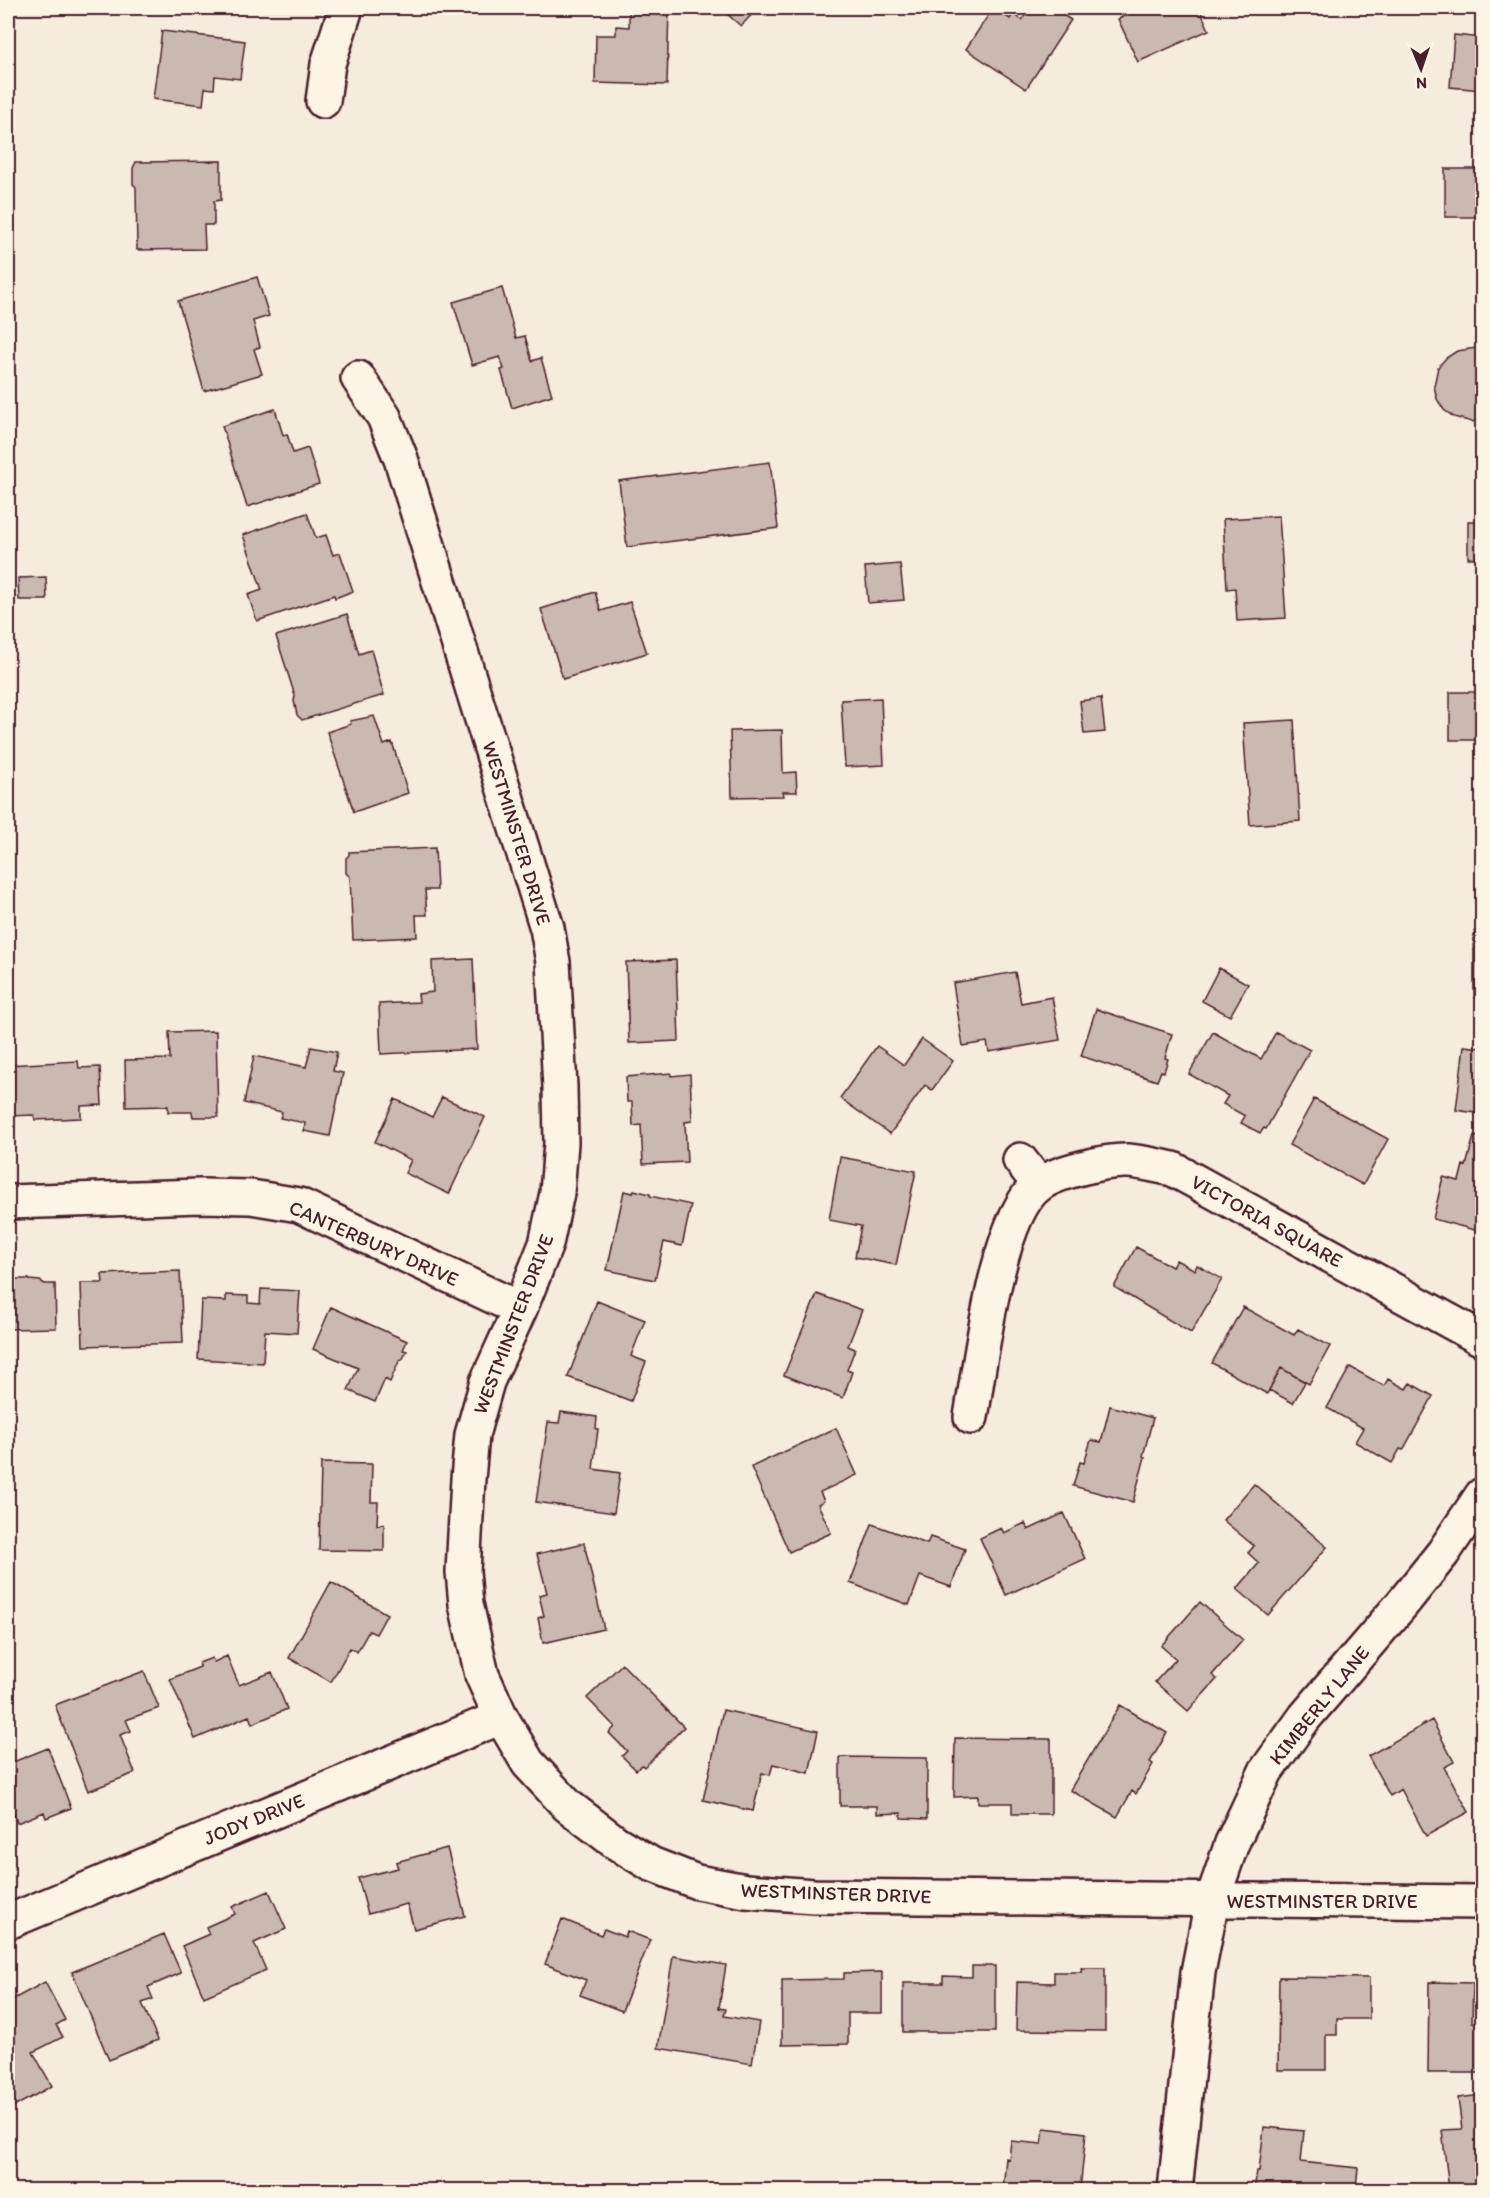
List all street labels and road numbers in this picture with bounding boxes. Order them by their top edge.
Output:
street label: WESTMINSTER DRIVE [478,738,556,928]
street label: VICTORIA SQUARE [1187,1169,1347,1273]
street label: CANTERBURY DRIVE [285,1195,463,1291]
street label: WESTMINSTER DRIVE [468,1230,558,1418]
street label: KIMBERLY LANE [1264,1641,1374,1769]
street label: JODY DRIVE [200,1788,308,1850]
street label: WESTMINSTER DRIVE [740,1878,932,1908]
street label: WESTMINSTER DRIVE [1226,1889,1418,1913]

